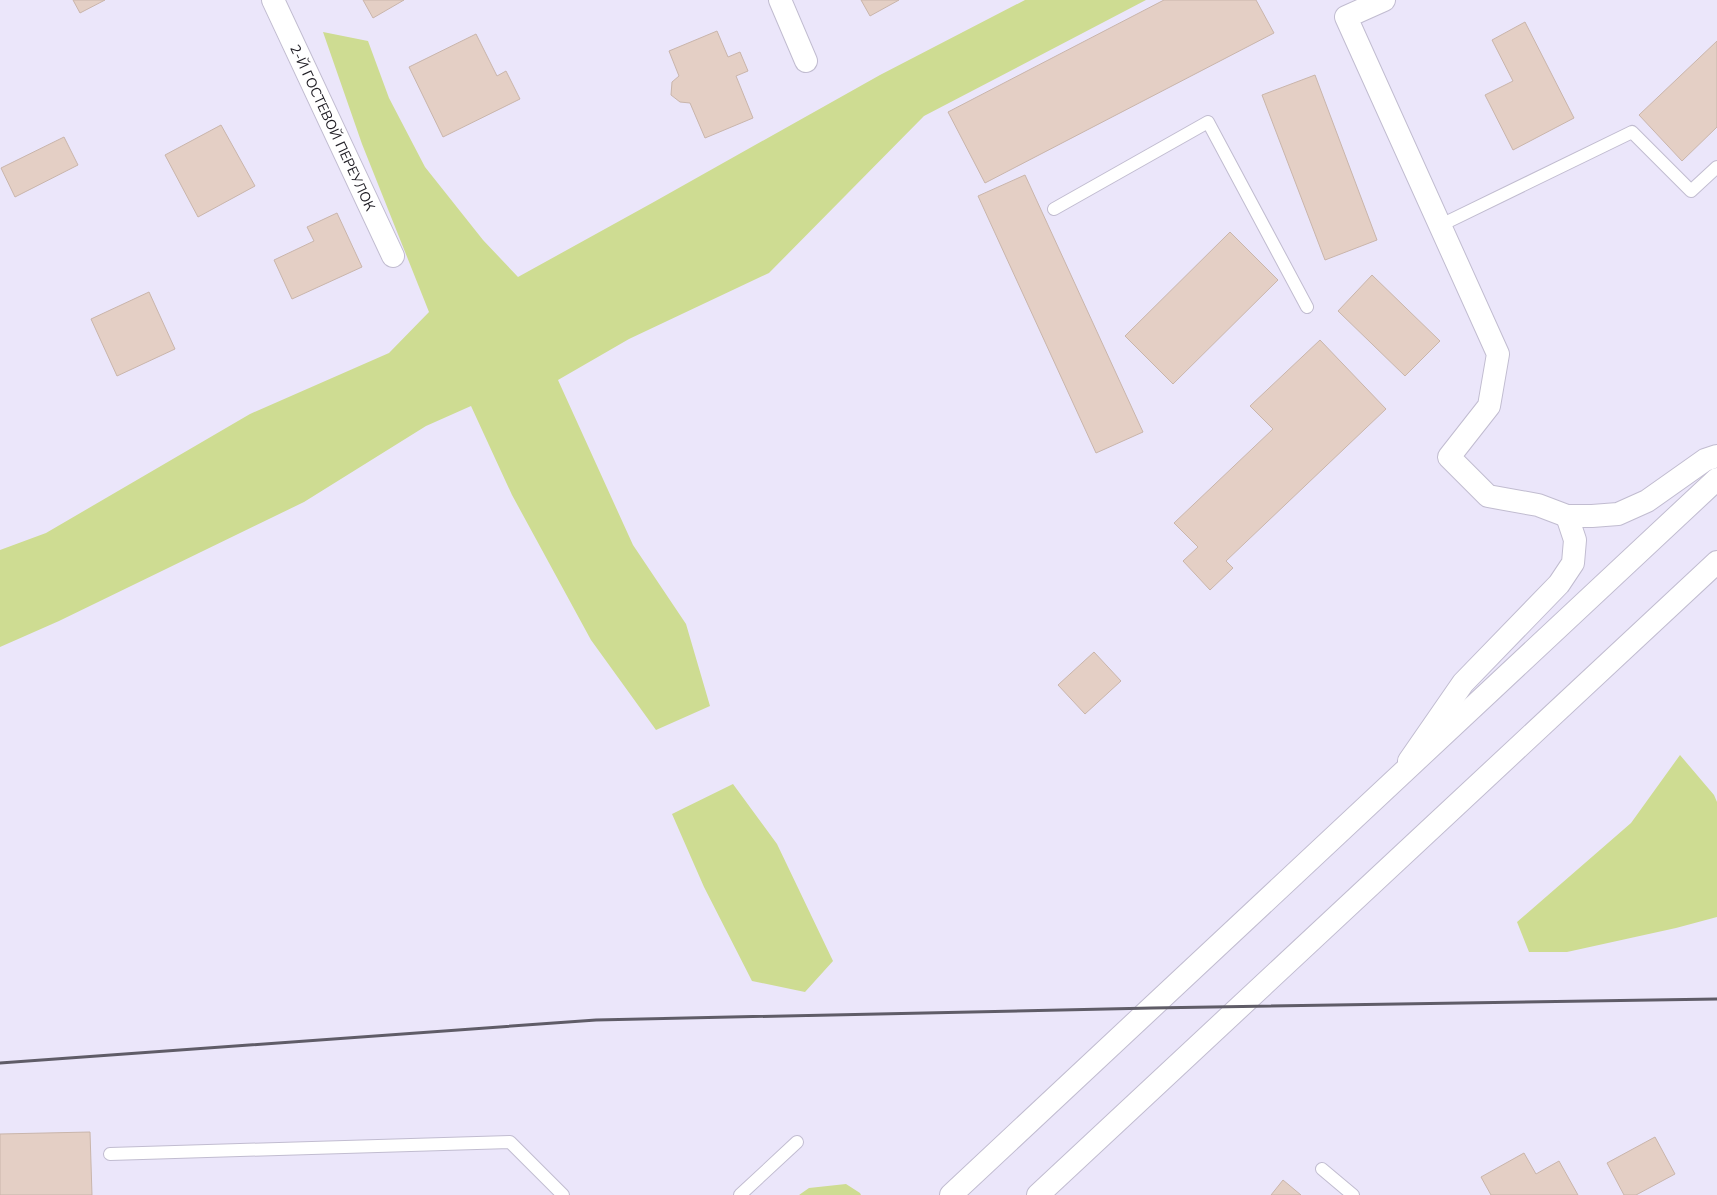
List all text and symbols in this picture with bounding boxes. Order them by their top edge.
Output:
street label: 2-Й ГОСТЕВОЙ ПЕРЕУЛОК [285,42,380,214]

